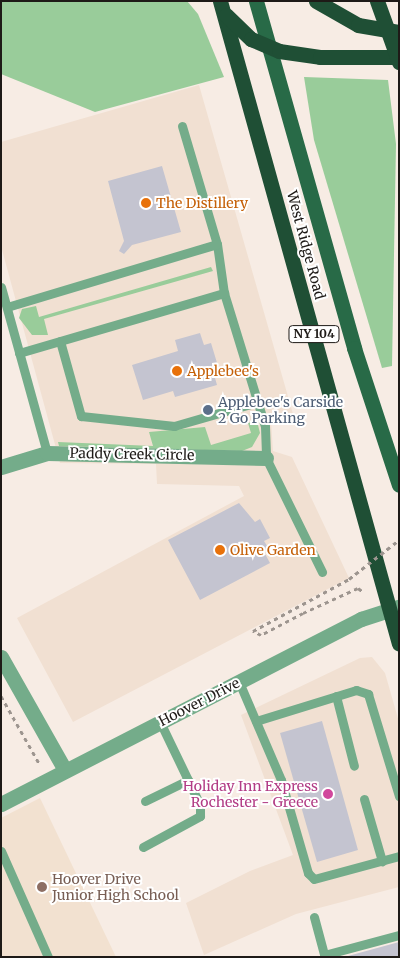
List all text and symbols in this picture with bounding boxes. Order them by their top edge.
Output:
street label: West Ridge Road [283,189,329,301]
place label: The Distillery [156,195,248,211]
marker: The Distillery [140,197,152,209]
road number: NY 104 [288,324,340,344]
place label: Applebee's [187,363,259,379]
marker: Applebee's [171,365,183,377]
place label: Applebee's Carside 2 Go Parking [218,394,343,427]
marker: Applebee's Carside 2 Go Parking [202,404,214,416]
street label: Paddy Creek Circle [70,445,194,463]
place label: Olive Garden [230,542,316,558]
marker: Olive Garden [214,544,226,556]
street label: Hoover Drive [156,674,242,730]
place label: Holiday Inn Express Rochester - Greece [183,778,318,810]
marker: Holiday Inn Express Rochester - Greece [322,788,334,800]
place label: Hoover Drive Junior High School [52,871,179,904]
marker: Hoover Drive Junior High School [36,881,48,893]

